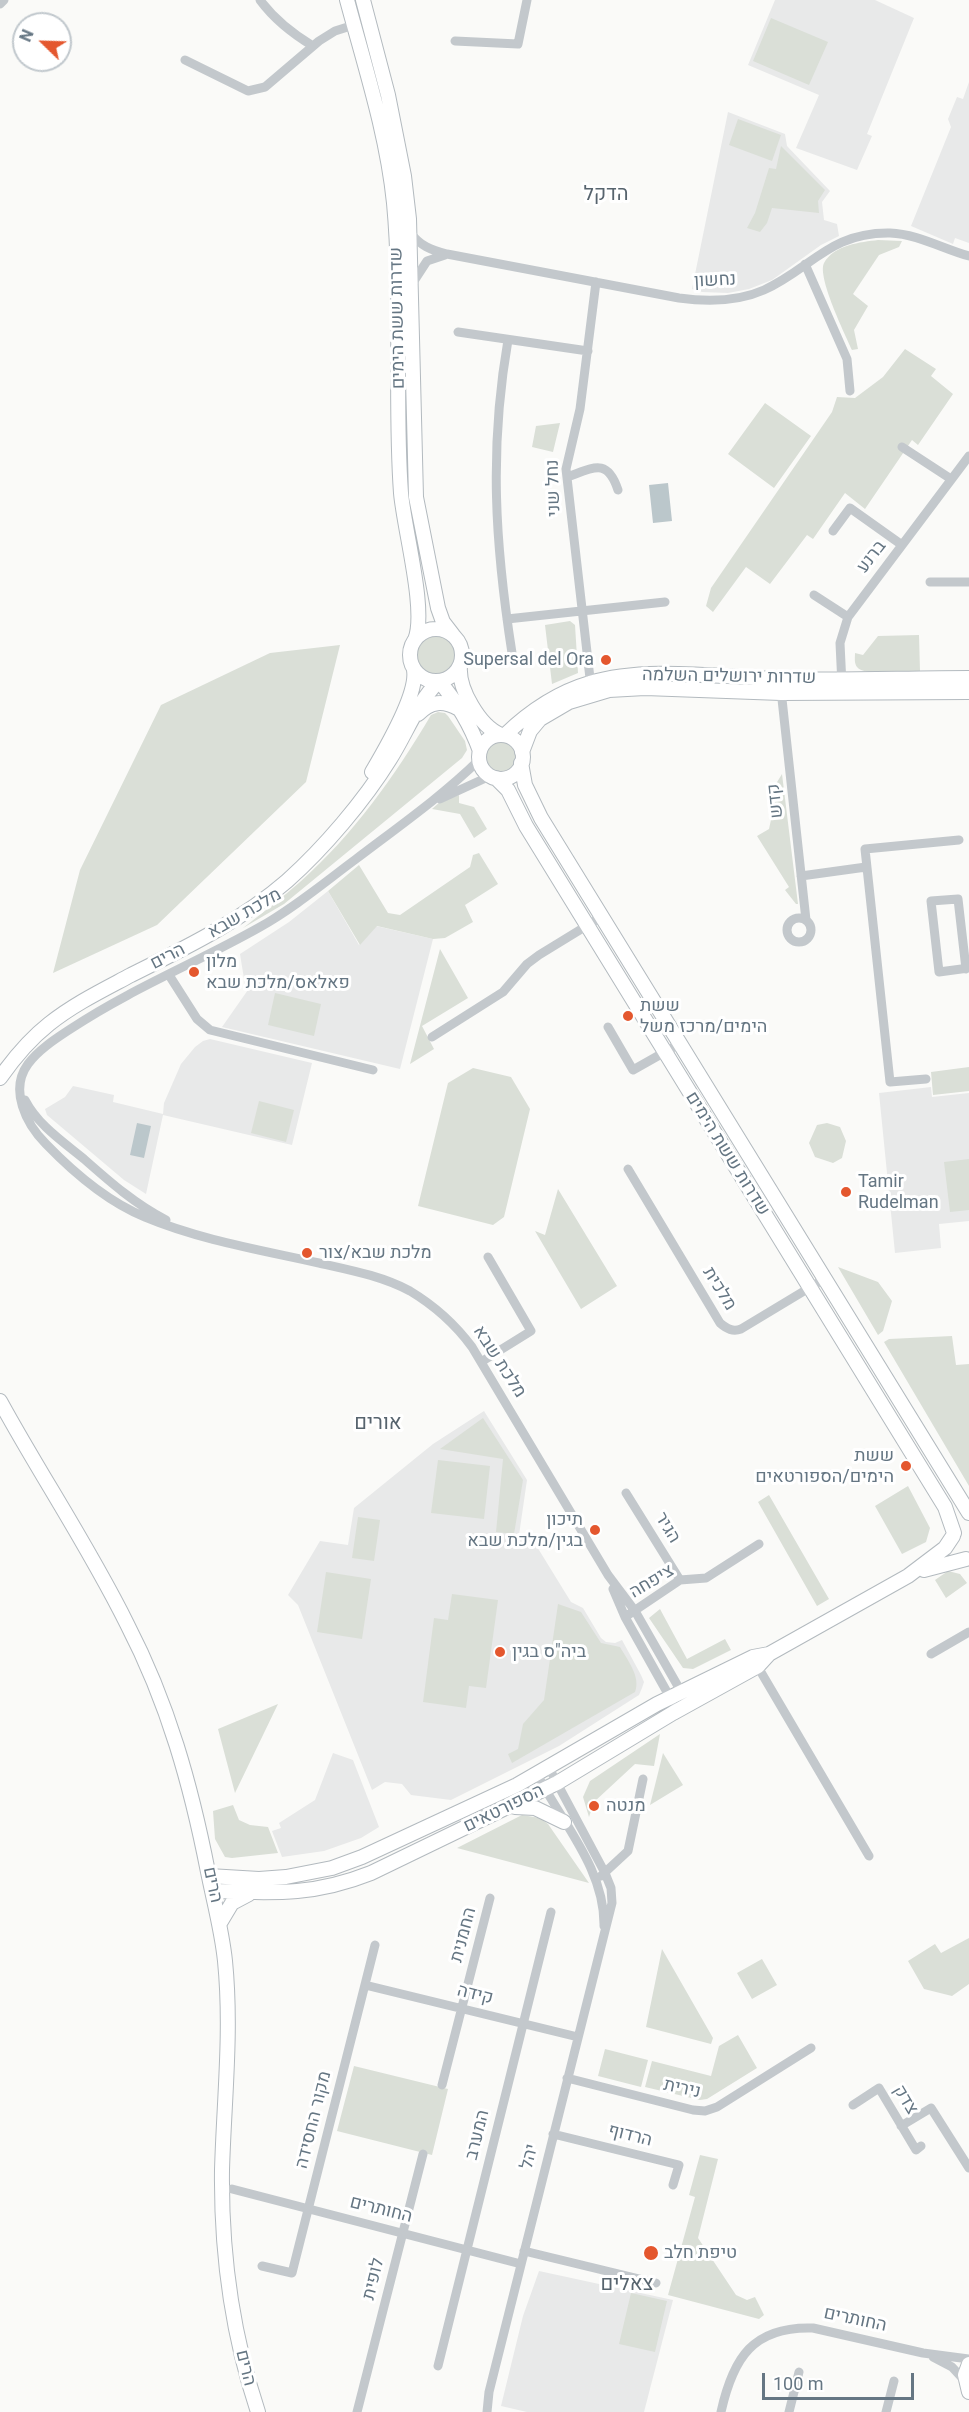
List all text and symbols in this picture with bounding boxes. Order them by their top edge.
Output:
north arrow [12,12,72,72]
text: N [16,27,38,44]
district label: הדקל [584,183,628,207]
street label: שדרות ששת הימים [386,247,410,389]
street label: נחשון [693,269,737,293]
street label: נחל שני [542,459,566,517]
street label: ברנע [853,536,891,578]
place label: Supersal del Ora [463,649,594,671]
marker: Supersal del Ora [599,653,613,667]
street label: שדרות ירושלים השלמה [642,665,816,689]
street label: קדש [763,783,789,819]
street label: מלכת שבא [204,884,286,944]
street label: הרים [147,939,189,975]
place label: מלון פאלאס/מלכת שבא [206,951,350,994]
marker: מלון פאלאס/מלכת שבא [187,965,201,979]
place label: ששת הימים/מרכז משל [640,995,767,1038]
marker: ששת הימים/מרכז משל [621,1009,635,1023]
street label: שדרות ששת הימים [680,1088,774,1220]
place label: Tamir Rudelman [858,1171,939,1214]
marker: Tamir Rudelman [839,1185,853,1199]
place label: מלכת שבא/צור [319,1242,432,1264]
marker: מלכת שבא/צור [300,1246,314,1260]
street label: מלכית [697,1263,741,1315]
street label: מלכת שבא [468,1322,530,1402]
district label: אורים [354,1412,402,1436]
place label: ששת הימים/הספורטאים [755,1445,894,1488]
marker: ששת הימים/הספורטאים [899,1459,913,1473]
place label: תיכון בגין/מלכת שבא [467,1509,583,1552]
street label: הגיר [650,1509,684,1547]
marker: תיכון בגין/מלכת שבא [588,1523,602,1537]
street label: ציפחה [626,1560,678,1604]
place label: ביה"ס בגין [512,1641,586,1663]
marker: ביה"ס בגין [493,1645,507,1659]
street label: הספורטאים [460,1780,548,1838]
place label: מנטה [606,1795,646,1817]
marker: מנטה [587,1799,601,1813]
street label: הרים [198,1865,226,1905]
street label: החמנית [446,1905,482,1965]
street label: קידה [455,1980,495,2010]
street label: מקור החסידה [291,2069,337,2171]
street label: נירית [661,2075,703,2103]
street label: צדק [888,2081,922,2119]
street label: המערב [461,2108,495,2162]
street label: הרדוף [606,2120,654,2152]
street label: יהל [516,2142,544,2172]
street label: החותרים [347,2192,415,2228]
place label: טיפת חלב [664,2242,737,2264]
marker: טיפת חלב [642,2244,660,2262]
street label: לופית [358,2256,390,2302]
district label: צאלים [601,2273,653,2297]
street label: החותרים [822,2303,888,2337]
street label: הרים [230,2348,260,2388]
scale bar [765,2361,916,2399]
text: 100 m [773,2373,824,2394]

